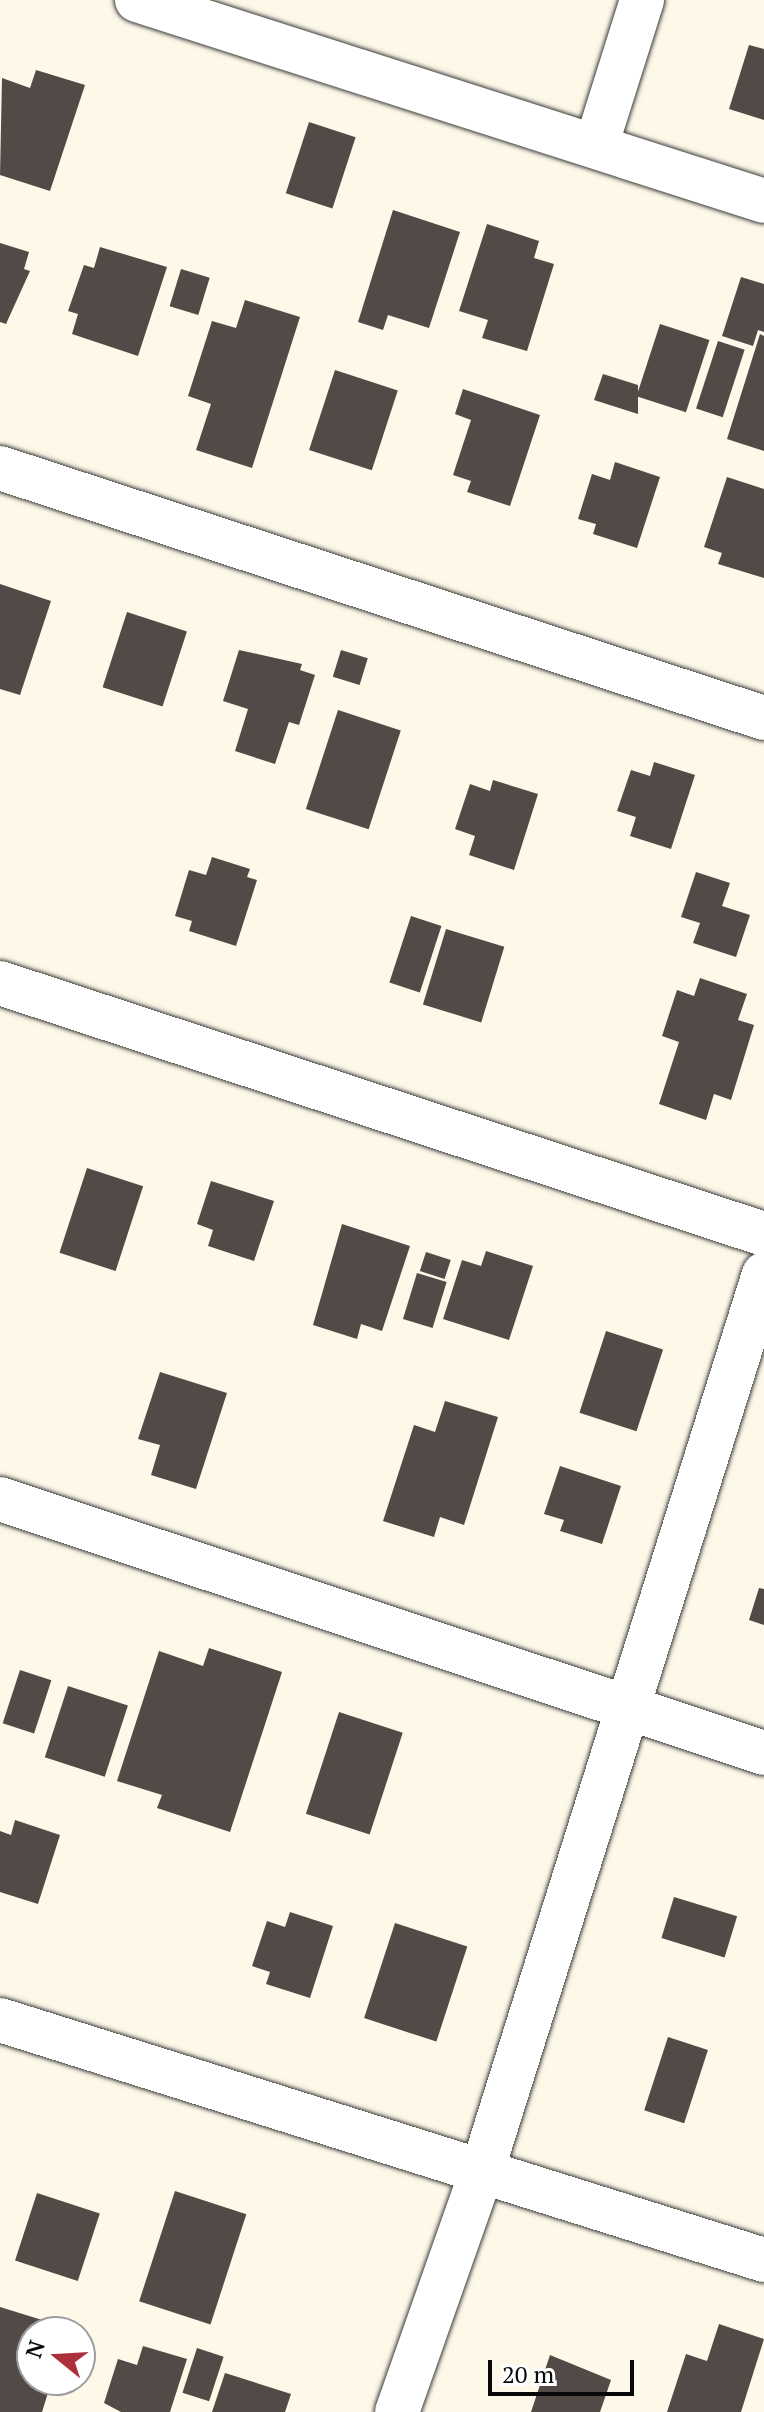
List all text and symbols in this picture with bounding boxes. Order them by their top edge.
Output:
north arrow [16,2316,96,2396]
text: N [18,2337,51,2361]
scale bar [492,2344,638,2394]
text: 20 m [502,2358,554,2390]

